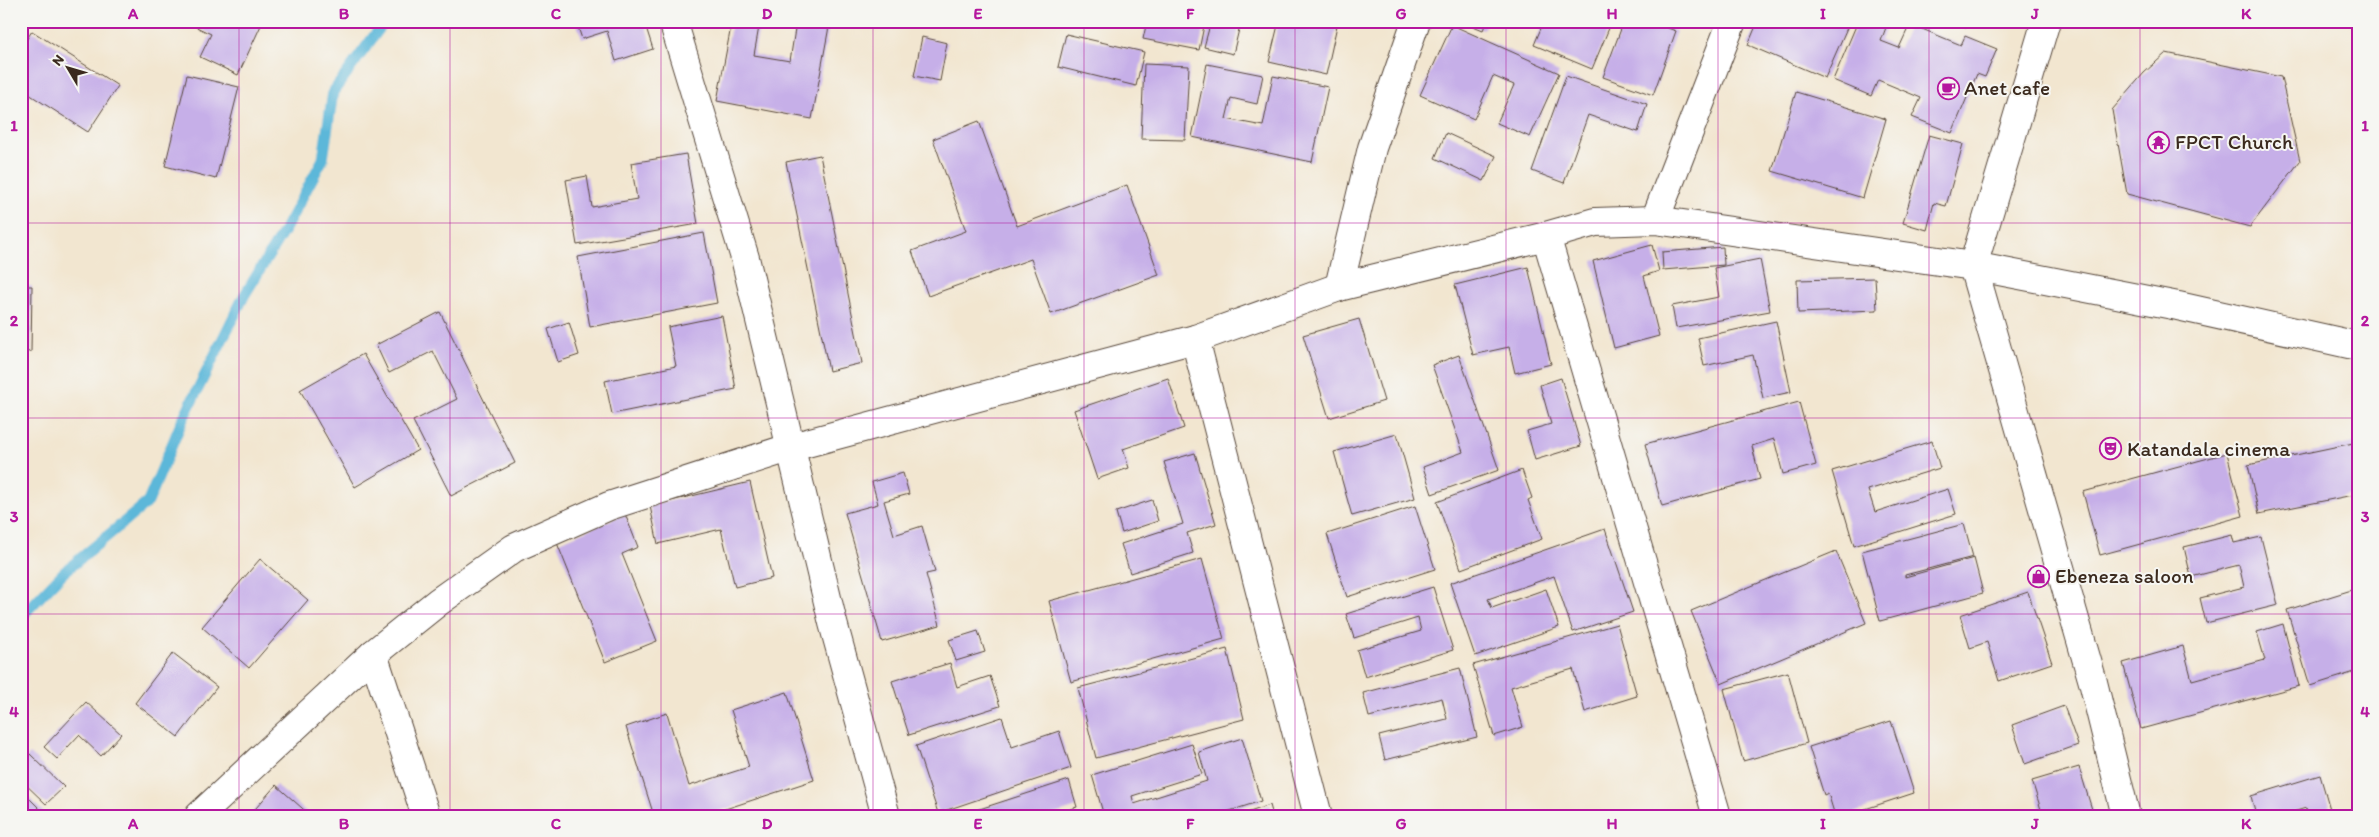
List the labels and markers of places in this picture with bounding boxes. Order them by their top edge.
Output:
place label: Anet cafe [1964,75,2050,100]
cafe icon: Anet cafe [1936,76,1960,100]
place label: FPCT Church [2175,129,2294,154]
temple icon: FPCT Church [2147,130,2171,154]
place label: Katandala cinema [2127,436,2290,461]
theatre icon: Katandala cinema [2099,437,2123,461]
place label: Ebeneza saloon [2055,563,2194,588]
shop icon: Ebeneza saloon [2027,564,2051,588]

